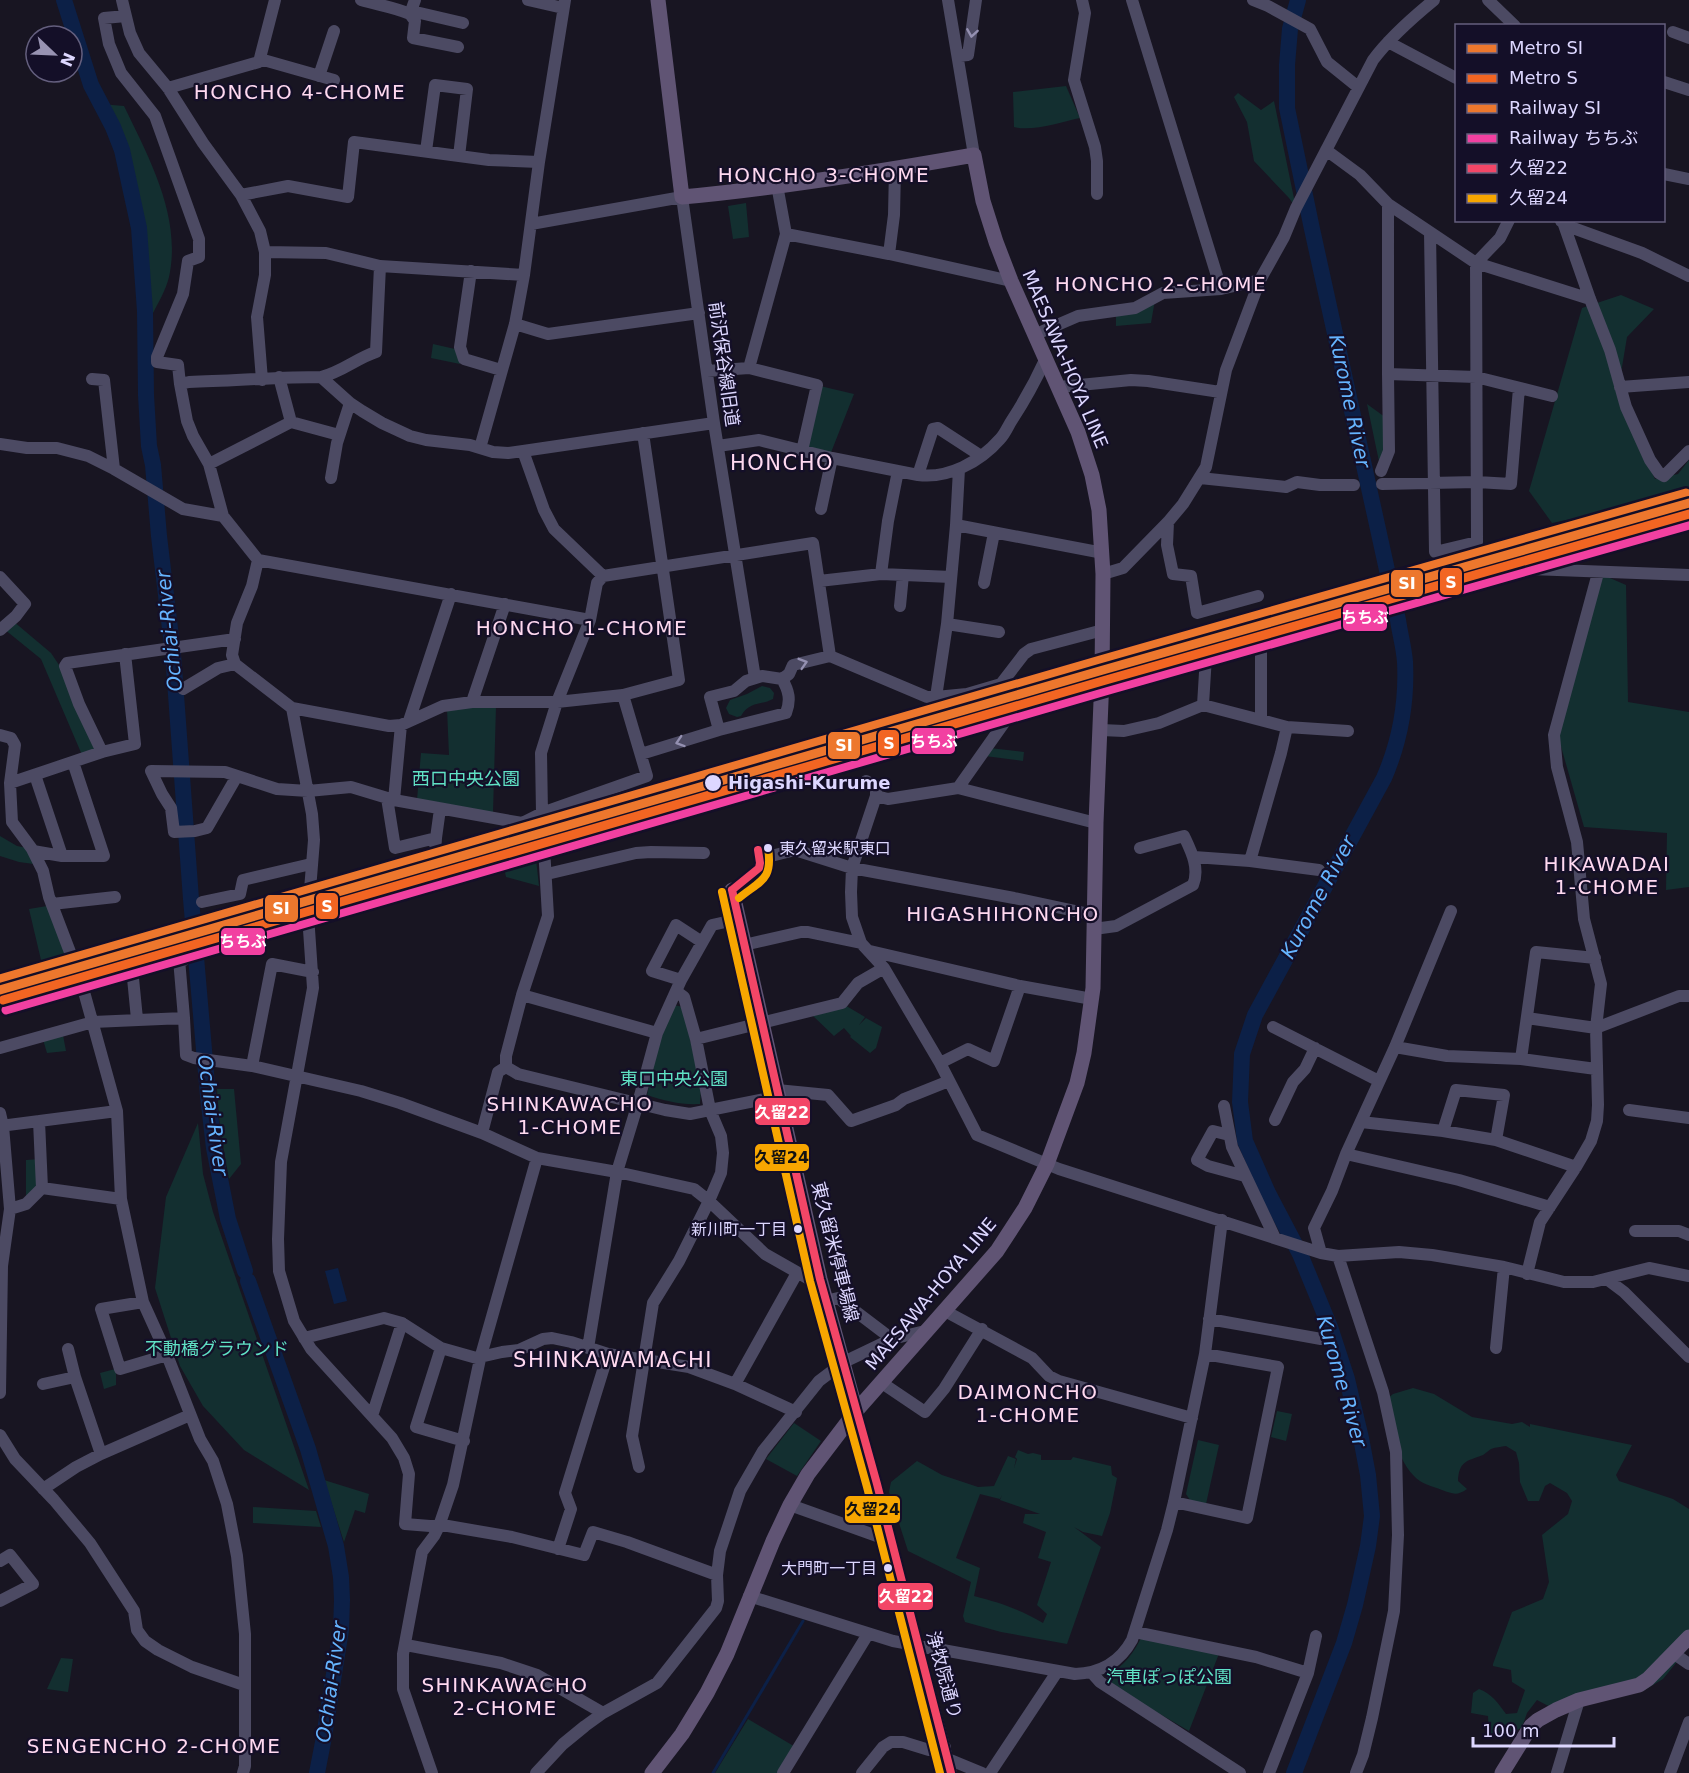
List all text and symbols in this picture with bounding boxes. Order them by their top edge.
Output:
north arrow [24,24,84,84]
legend [1455,24,1665,222]
one-way arrow [966,28,978,37]
text: Metro SI [1509,37,1583,58]
text: N [56,50,79,70]
text: Metro S [1509,67,1578,88]
district label: HONCHO 4-CHOME [194,80,406,104]
text: Railway SI [1509,97,1601,118]
text: Railway ちちぶ [1509,127,1638,148]
text: 久留22 [1509,157,1568,178]
district label: HONCHO 3-CHOME [718,163,930,187]
text: 久留24 [1509,187,1568,208]
street label: MAESAWA-HOYA LINE [1018,266,1113,451]
district label: HONCHO 2-CHOME [1055,272,1267,296]
street label: 前沢保谷線旧道 [705,300,744,428]
water label: Kurome River [1324,332,1376,472]
district label: HONCHO [730,451,834,475]
water label: Ochiai-River [151,567,187,693]
line badge: S [1439,567,1463,596]
line badge: SI [1390,569,1424,598]
text: S [1445,573,1457,592]
text: SI [1398,574,1416,593]
line badge: ちちぶ [1342,603,1388,632]
text: ちちぶ [1341,608,1389,627]
district label: HONCHO 1-CHOME [476,616,688,640]
one-way arrow [797,658,808,670]
line badge: ちちぶ [911,727,956,755]
line badge: S [877,729,900,757]
line badge: SI [827,731,861,760]
text: ちちぶ [910,732,958,751]
one-way arrow [675,734,686,747]
text: S [883,734,895,753]
text: SI [835,736,853,755]
park label: 西口中央公園 [412,768,520,789]
place label: Higashi-Kurume [728,772,891,793]
marker: Higashi-Kurume [703,773,723,793]
water label: Kurome River [1276,830,1361,963]
place label: 東久留米駅東口 [779,839,891,858]
marker: 東久留米駅東口 [762,842,774,854]
district label: HIKAWADAI 1-CHOME [1544,852,1670,899]
line badge: S [315,892,339,920]
line badge: SI [264,894,299,923]
text: S [321,897,333,916]
text: SI [272,899,290,918]
district label: HIGASHIHONCHO [906,902,1100,926]
line badge: ちちぶ [220,927,266,956]
text: ちちぶ [219,932,267,951]
water label: Ochiai-River [193,1053,234,1179]
park label: 東口中央公園 [620,1068,728,1089]
district label: SHINKAWACHO 1-CHOME [486,1092,654,1139]
line badge: 久留22 [754,1097,811,1126]
text: 久留22 [755,1103,809,1122]
line badge: 久留24 [754,1143,810,1172]
text: 久留24 [755,1148,809,1167]
street label: 東久留米停車場線 [808,1179,863,1324]
street label: MAESAWA-HOYA LINE [861,1213,1000,1374]
place label: 新川町一丁目 [691,1220,787,1239]
marker: 新川町一丁目 [792,1223,804,1235]
water label: Kurome River [1312,1312,1373,1451]
park label: 不動橋グラウンド [145,1338,289,1359]
district label: SHINKAWAMACHI [513,1348,713,1372]
district label: DAIMONCHO 1-CHOME [958,1380,1098,1427]
line badge: 久留24 [844,1495,901,1524]
text: 久留24 [846,1500,900,1519]
place label: 大門町一丁目 [781,1559,877,1578]
marker: 大門町一丁目 [882,1562,894,1574]
line badge: 久留22 [877,1582,934,1611]
text: 久留22 [879,1587,933,1606]
water label: Ochiai-River [311,1618,352,1744]
street label: 浄牧院通り [923,1629,966,1721]
park label: 汽車ぽっぽ公園 [1106,1666,1232,1687]
district label: SHINKAWACHO 2-CHOME [421,1673,589,1720]
scale bar [1473,1710,1614,1748]
text: 100 m [1482,1720,1540,1741]
district label: SENGENCHO 2-CHOME [27,1734,281,1758]

